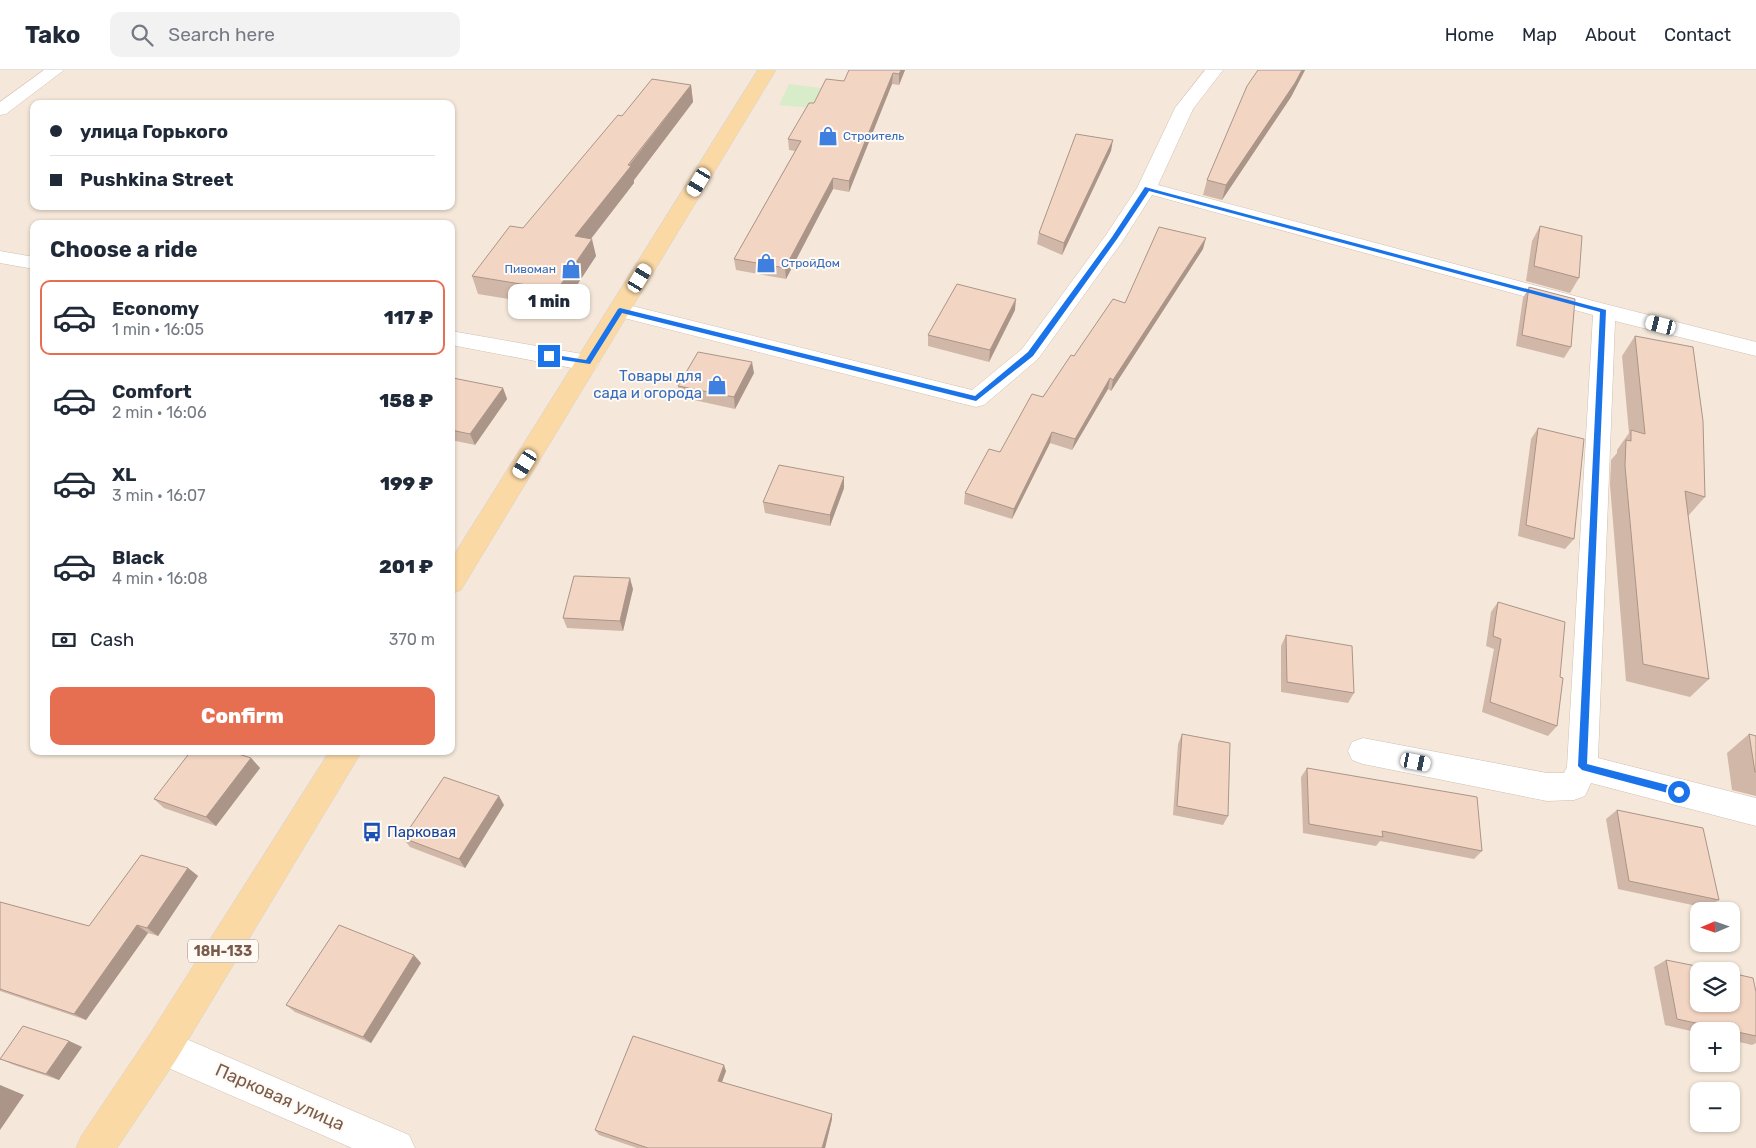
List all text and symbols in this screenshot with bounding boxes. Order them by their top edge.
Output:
search box [110,12,460,57]
text: Tako [25,21,80,49]
icon: search [128,21,156,49]
text: Search here [168,23,275,46]
text: Home [1445,24,1494,46]
text: Map [1522,24,1557,46]
text: About [1585,24,1636,46]
text: Contact [1664,24,1731,46]
text: улица Горького [80,120,228,143]
shop icon: Строитель [817,125,839,147]
place label: Строитель [843,129,904,143]
car [684,165,713,199]
text: Pushkina Street [80,168,233,191]
text: Choose a ride [50,236,197,263]
shop icon: СтройДом [755,252,777,274]
place label: СтройДом [781,256,840,270]
shop icon: Пивоман [560,258,582,280]
car [625,261,654,295]
place label: Пивоман [504,262,556,276]
callout: 1 min [508,284,590,318]
text: 1 min [528,292,570,311]
icon: car [52,295,97,340]
text: Economy [112,297,199,320]
text: 117 ₽ [384,306,433,329]
car [1644,314,1677,336]
text: 1 min · 16:05 [112,320,204,339]
route end [538,345,560,367]
place label: Товары для сада и огорода [593,367,702,402]
shop icon: Товары для сада и огорода [706,374,728,396]
icon: car [52,378,97,423]
text: Comfort [112,380,192,403]
text: 158 ₽ [379,389,433,412]
text: 2 min · 16:06 [112,403,207,422]
car [510,447,539,481]
icon: car [52,461,97,506]
text: XL [112,463,136,486]
text: 199 ₽ [380,472,433,495]
text: 3 min · 16:07 [112,486,205,505]
icon: car [52,544,97,589]
text: Black [112,546,164,569]
text: 201 ₽ [379,555,433,578]
text: 4 min · 16:08 [112,569,208,588]
icon: cash [50,626,78,654]
text: Cash [90,628,134,651]
text: 370 m [389,630,435,649]
button: Confirm [50,687,435,745]
car [1399,752,1432,772]
route start [1668,781,1690,803]
bus stop icon: Парковая [361,821,383,843]
place label: Парковая [387,823,456,841]
north arrow [1690,902,1740,952]
map controls [1690,902,1740,1132]
road number: 18Н-133 [188,939,258,962]
button: layers [1690,962,1740,1012]
button: + [1690,1022,1740,1072]
street label: Парковая улица [212,1059,348,1135]
button: − [1690,1082,1740,1132]

